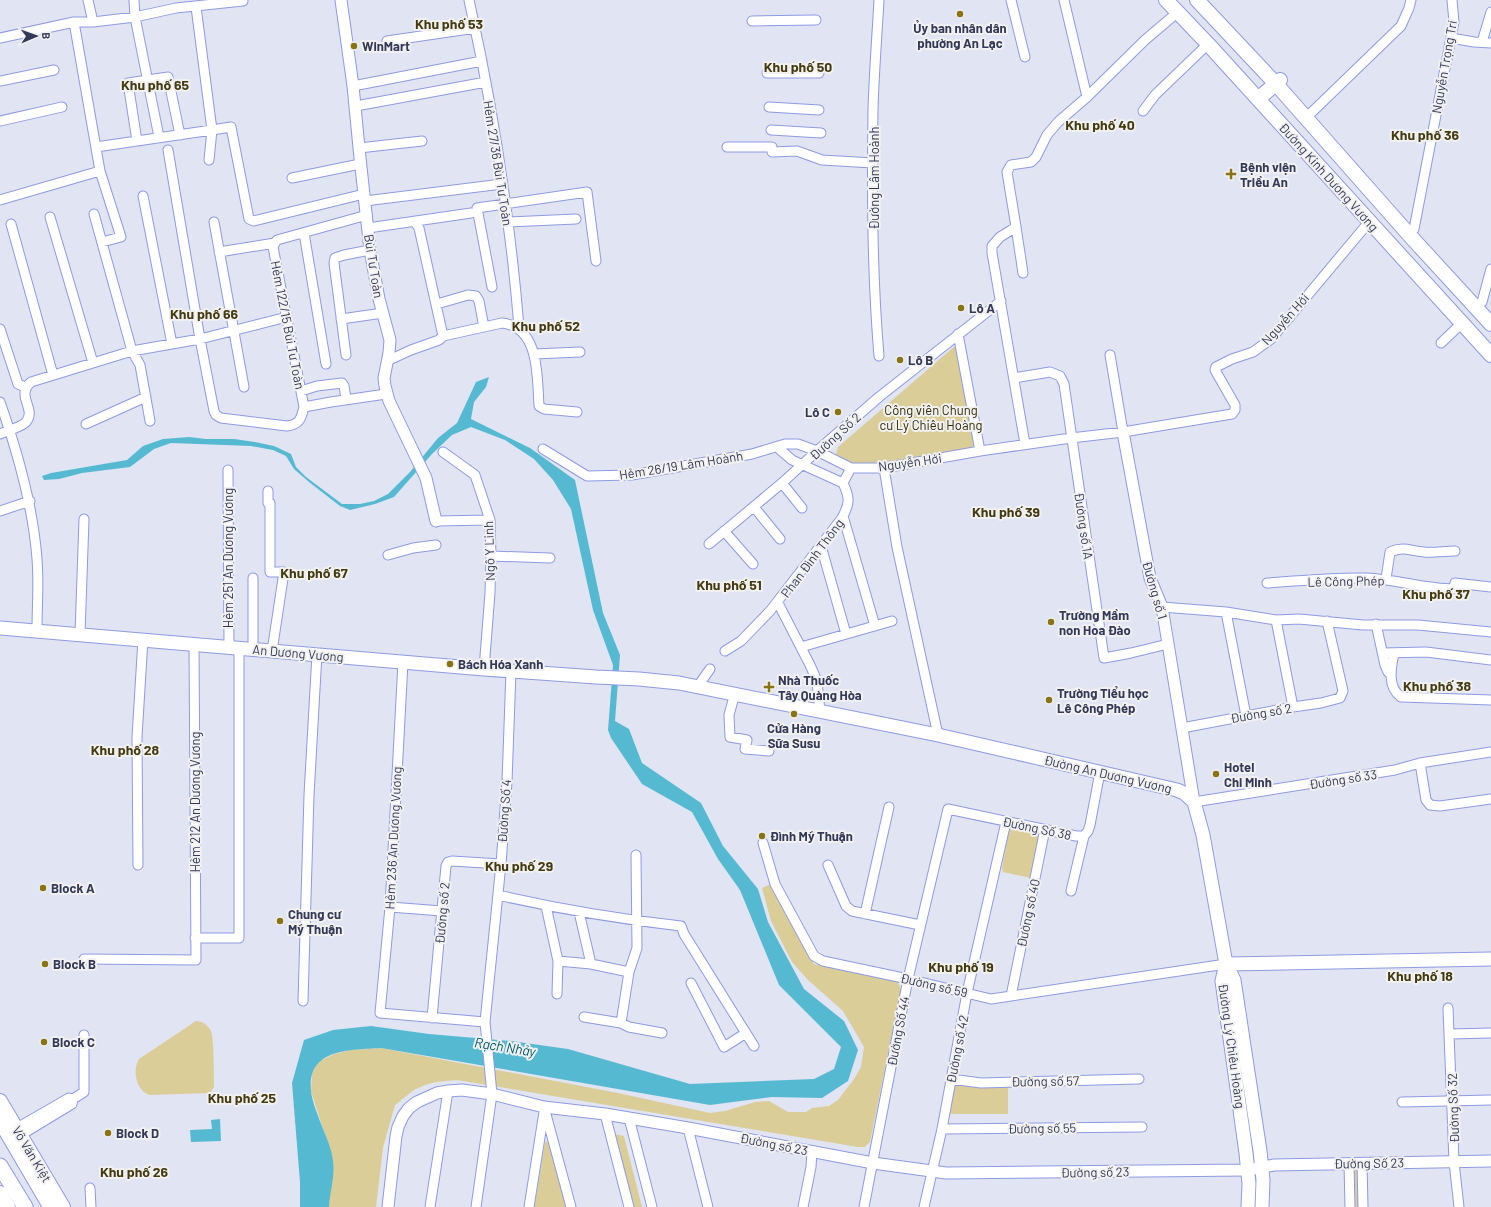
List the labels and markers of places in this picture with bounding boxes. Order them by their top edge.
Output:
marker: Ủy ban nhân dân phường An Lạc [955,9,965,19]
place label: Ủy ban nhân dân phường An Lạc [913,20,1007,51]
place label: WinMart [362,38,410,54]
marker: WinMart [349,41,359,51]
place label: Bệnh viện Triều An [1240,159,1296,190]
marker: Bệnh viện Triều An [1225,168,1237,180]
place label: Lô A [969,300,995,316]
marker: Lô A [956,303,966,313]
place label: Lô B [908,352,933,368]
marker: Lô B [895,355,905,365]
place label: Lô C [805,404,830,420]
marker: Lô C [833,407,843,417]
place label: Trường Mầm non Hoa Đào [1059,607,1131,638]
marker: Trường Mầm non Hoa Đào [1046,617,1056,627]
place label: Bách Hóa Xanh [458,656,543,672]
marker: Bách Hóa Xanh [445,659,455,669]
place label: Nhà Thuốc Tây Quàng Hòa [778,672,862,703]
marker: Nhà Thuốc Tây Quàng Hòa [763,681,775,693]
place label: Trường Tiểu học Lê Công Phép [1057,685,1149,716]
marker: Trường Tiểu học Lê Công Phép [1044,695,1054,705]
marker: Cửa Hàng Sữa Susu [789,709,799,719]
place label: Cửa Hàng Sữa Susu [767,720,821,751]
place label: Hotel Chi Minh [1224,759,1272,790]
marker: Hotel Chi Minh [1211,769,1221,779]
place label: Đình Mỹ Thuận [770,828,853,844]
marker: Đình Mỹ Thuận [757,831,767,841]
place label: Block A [51,880,95,896]
marker: Block A [38,883,48,893]
place label: Chung cư Mỹ Thuận [288,906,342,937]
marker: Chung cư Mỹ Thuận [275,916,285,926]
place label: Block B [53,956,96,972]
marker: Block B [40,959,50,969]
place label: Block C [52,1034,95,1050]
marker: Block C [39,1037,49,1047]
place label: Block D [116,1125,159,1141]
marker: Block D [103,1128,113,1138]

